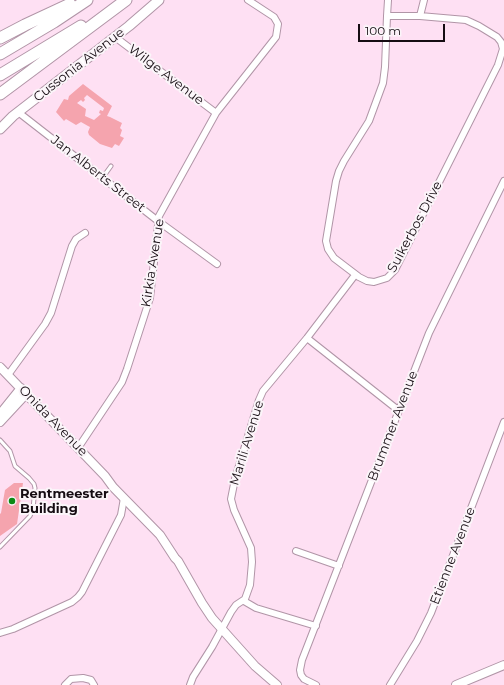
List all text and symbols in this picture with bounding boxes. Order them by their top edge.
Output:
scale bar [360,16,447,42]
text: 100 m [365,23,401,38]
street label: Cussonia Avenue [30,25,128,105]
street label: Wilge Avenue [125,42,207,108]
street label: Jan Alberts Street [48,132,148,216]
street label: Suikerbos Drive [384,179,446,275]
street label: Kirkia Avenue [138,218,168,308]
street label: Brummer Avenue [365,369,421,483]
street label: Onida Avenue [15,382,91,460]
street label: Marili Avenue [227,399,267,487]
place label: Rentmeester Building [20,486,109,517]
marker: Rentmeester Building [7,496,17,506]
street label: Etienne Avenue [427,505,479,607]

